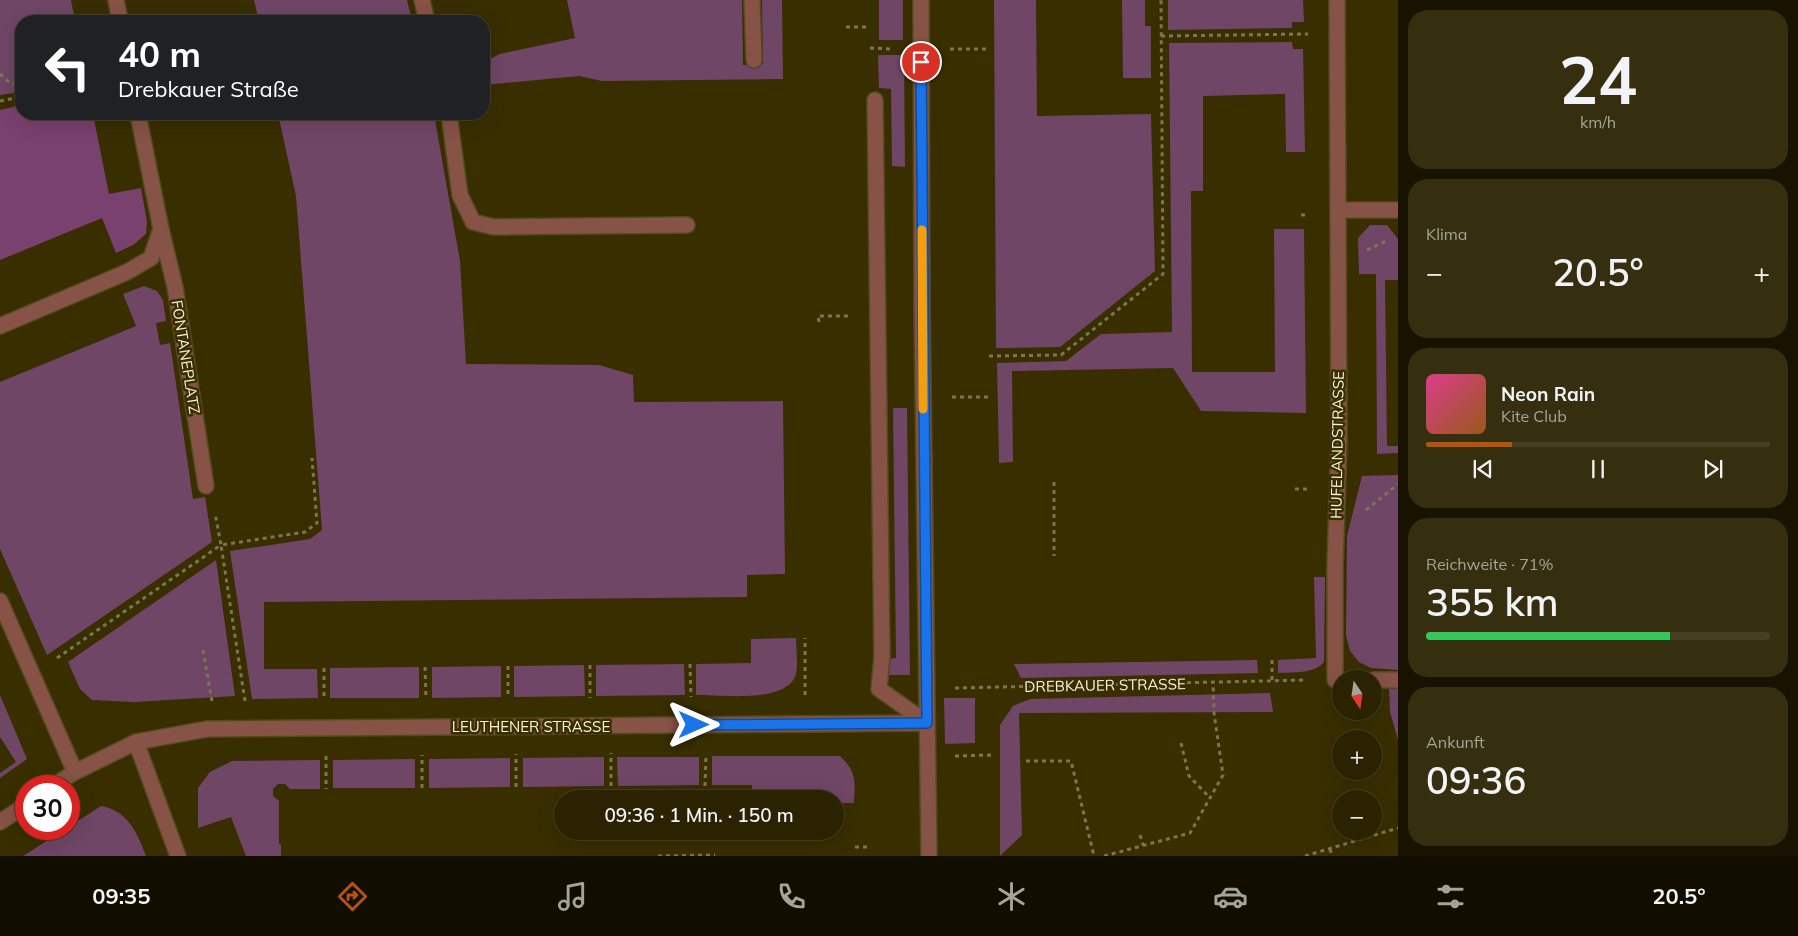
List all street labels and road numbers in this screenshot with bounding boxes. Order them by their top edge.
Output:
street label: FONTANEPLATZ [168,299,204,416]
street label: HUFELANDSTRASSE [1326,371,1348,519]
street label: DREBKAUER STRASSE [1024,674,1186,696]
street label: LEUTHENER STRASSE [452,717,610,736]

